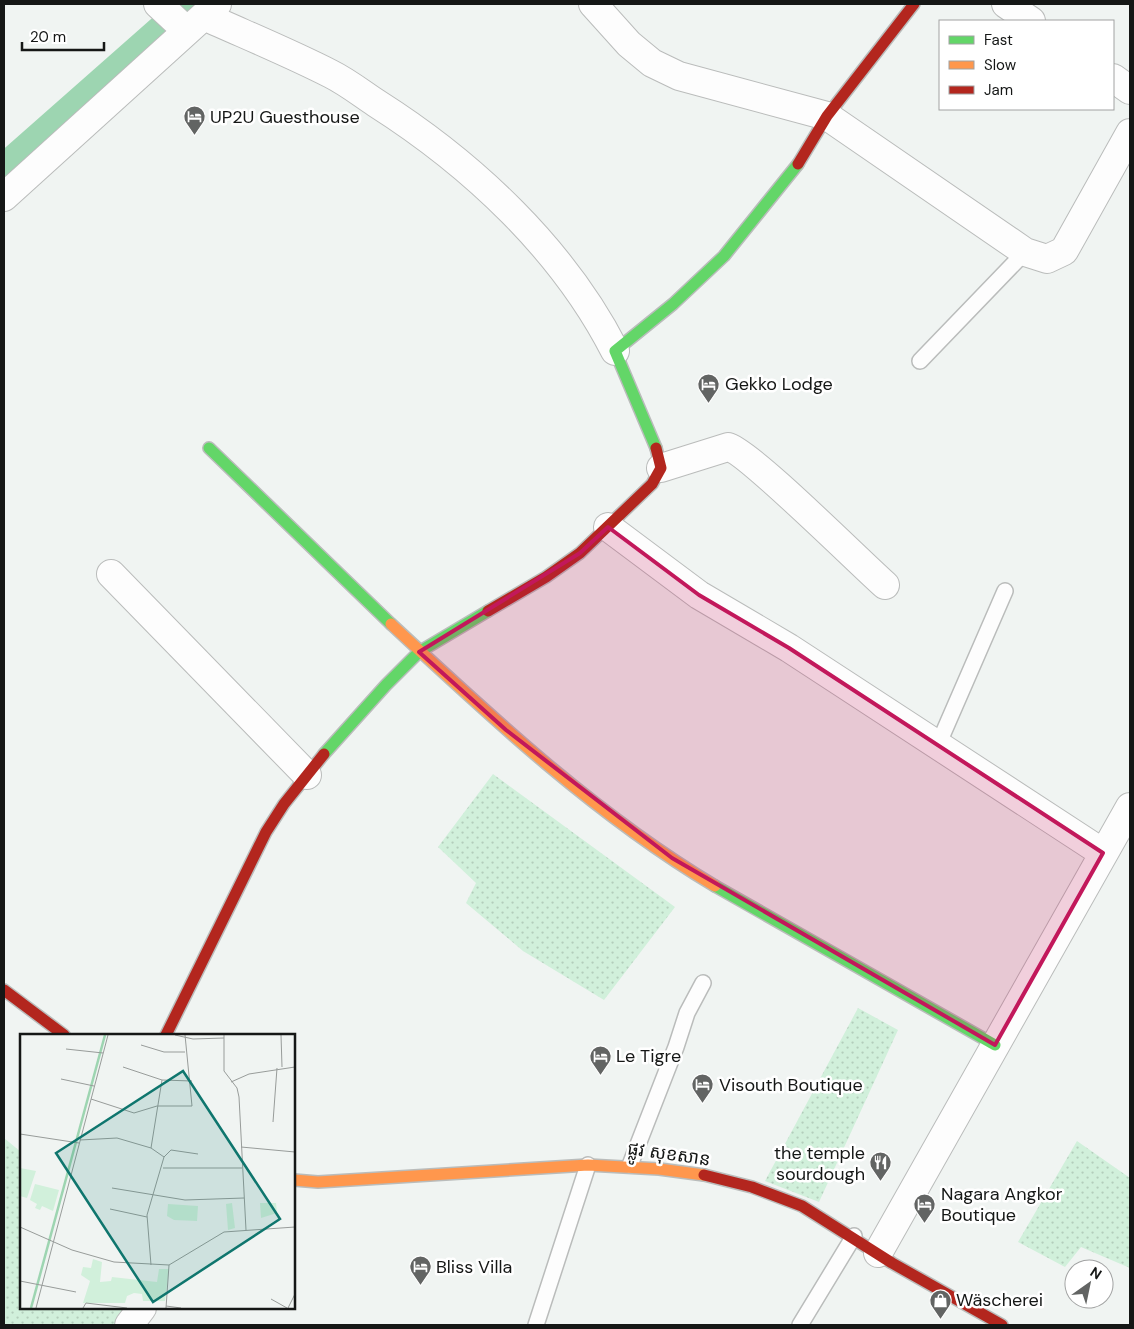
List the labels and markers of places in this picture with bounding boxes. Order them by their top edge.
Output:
hotel icon: UP2U Guesthouse [182,105,206,136]
place label: UP2U Guesthouse [210,105,360,129]
hotel icon: Gekko Lodge [697,372,721,403]
place label: Gekko Lodge [725,372,833,396]
hotel icon: Le Tigre [588,1044,612,1075]
place label: Le Tigre [616,1044,681,1068]
hotel icon: Visouth Boutique [691,1073,715,1104]
place label: Visouth Boutique [719,1073,863,1097]
place label: the temple sourdough [774,1141,865,1186]
restaurant icon: the temple sourdough [869,1151,893,1182]
place label: Nagara Angkor Boutique [941,1182,1063,1227]
hotel icon: Nagara Angkor Boutique [913,1192,937,1223]
hotel icon: Bliss Villa [408,1255,432,1286]
place label: Bliss Villa [436,1255,512,1279]
shop icon: Wäscherei [928,1288,952,1319]
place label: Wäscherei [956,1288,1043,1312]

